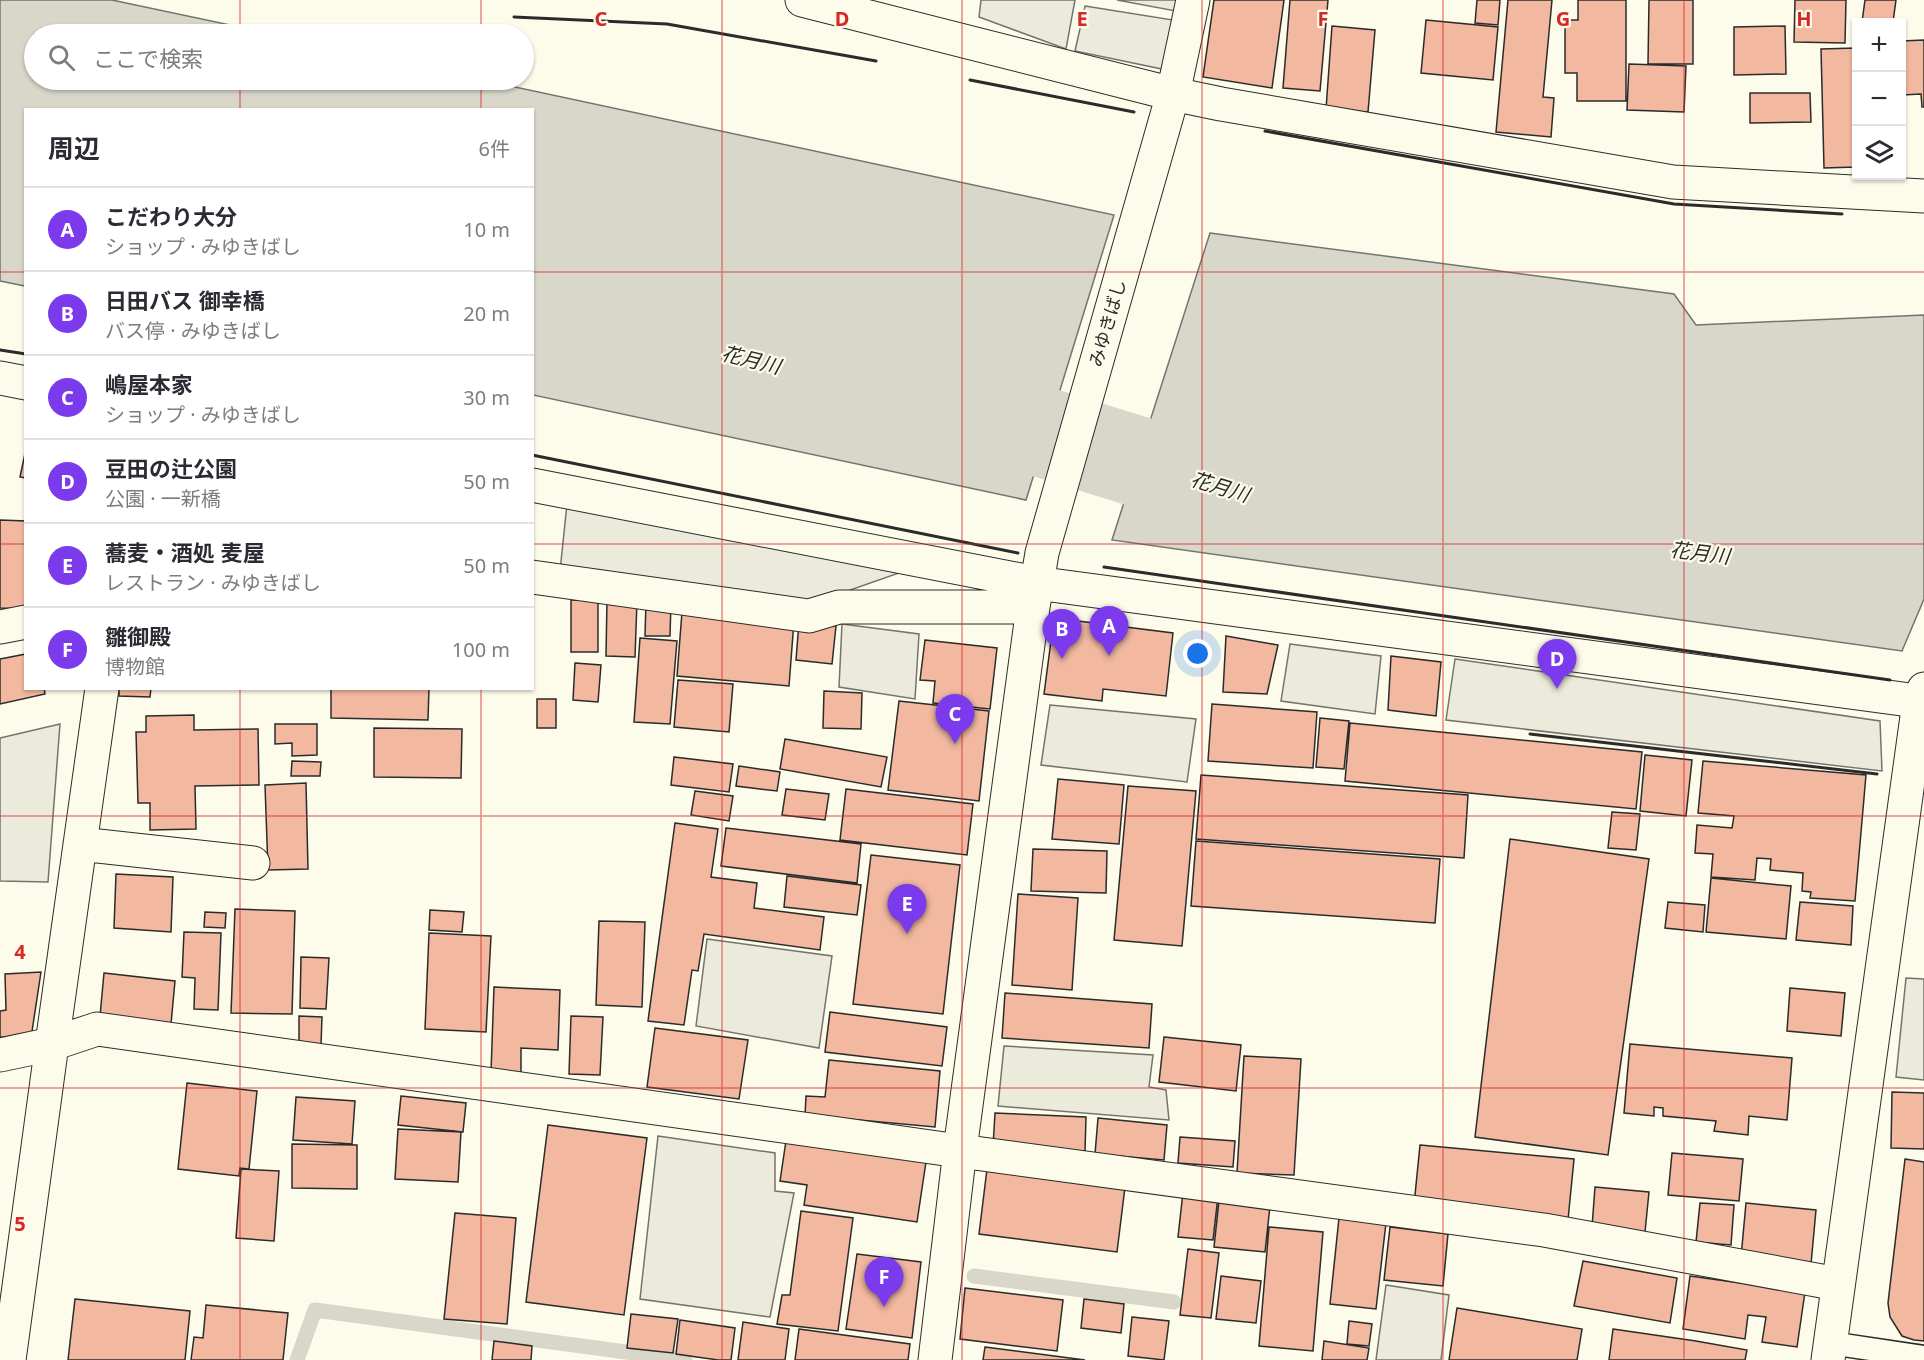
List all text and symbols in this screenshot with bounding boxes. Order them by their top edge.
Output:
text: C [595,5,608,32]
text: D [835,5,849,32]
text: E [1076,5,1088,32]
text: F [1318,5,1328,32]
text: G [1556,5,1570,32]
text: H [1796,5,1812,32]
map controls [1852,18,1906,180]
button: + [1852,18,1906,72]
search box [24,24,534,90]
icon: search [45,41,78,74]
text: ここで検索 [93,43,203,73]
button: − [1852,72,1906,126]
button: layers [1852,126,1906,180]
text: 周辺 [48,130,100,166]
text: 6件 [479,135,510,162]
text: こだわり大分 [105,201,237,231]
text: A [61,216,74,243]
text: 10 m [463,216,510,243]
text: ショップ · みゆきばし [105,233,301,260]
street label: みゆきばし [1083,276,1131,369]
text: 日田バス 御幸橋 [105,285,265,315]
text: B [61,300,74,327]
text: 20 m [463,300,510,327]
text: バス停 · みゆきばし [105,317,281,344]
water label: 花月川 [719,339,785,380]
text: 嶋屋本家 [105,369,193,399]
text: C [61,384,74,411]
text: 30 m [463,384,510,411]
text: ショップ · みゆきばし [105,401,301,428]
text: 豆田の辻公園 [105,453,237,483]
water label: 花月川 [1188,465,1255,509]
text: D [60,468,75,495]
text: 50 m [463,468,510,495]
text: 公園 · 一新橋 [105,485,221,512]
water label: 花月川 [1669,535,1733,570]
text: 蕎麦・酒処 麦屋 [105,537,265,567]
text: E [62,552,73,579]
text: 50 m [463,552,510,579]
text: レストラン · みゆきばし [105,569,321,596]
pin: A [1090,606,1128,656]
pin: B [1042,610,1082,659]
text: 雛御殿 [105,621,171,651]
text: F [62,636,73,663]
text: 100 m [452,636,510,663]
your location [1183,639,1212,668]
pin: D [1538,640,1576,689]
text: 博物館 [105,653,165,680]
pin: C [936,694,974,744]
pin: E [888,884,926,934]
text: 4 [14,938,26,965]
text: 5 [14,1210,26,1237]
pin: F [864,1258,904,1307]

